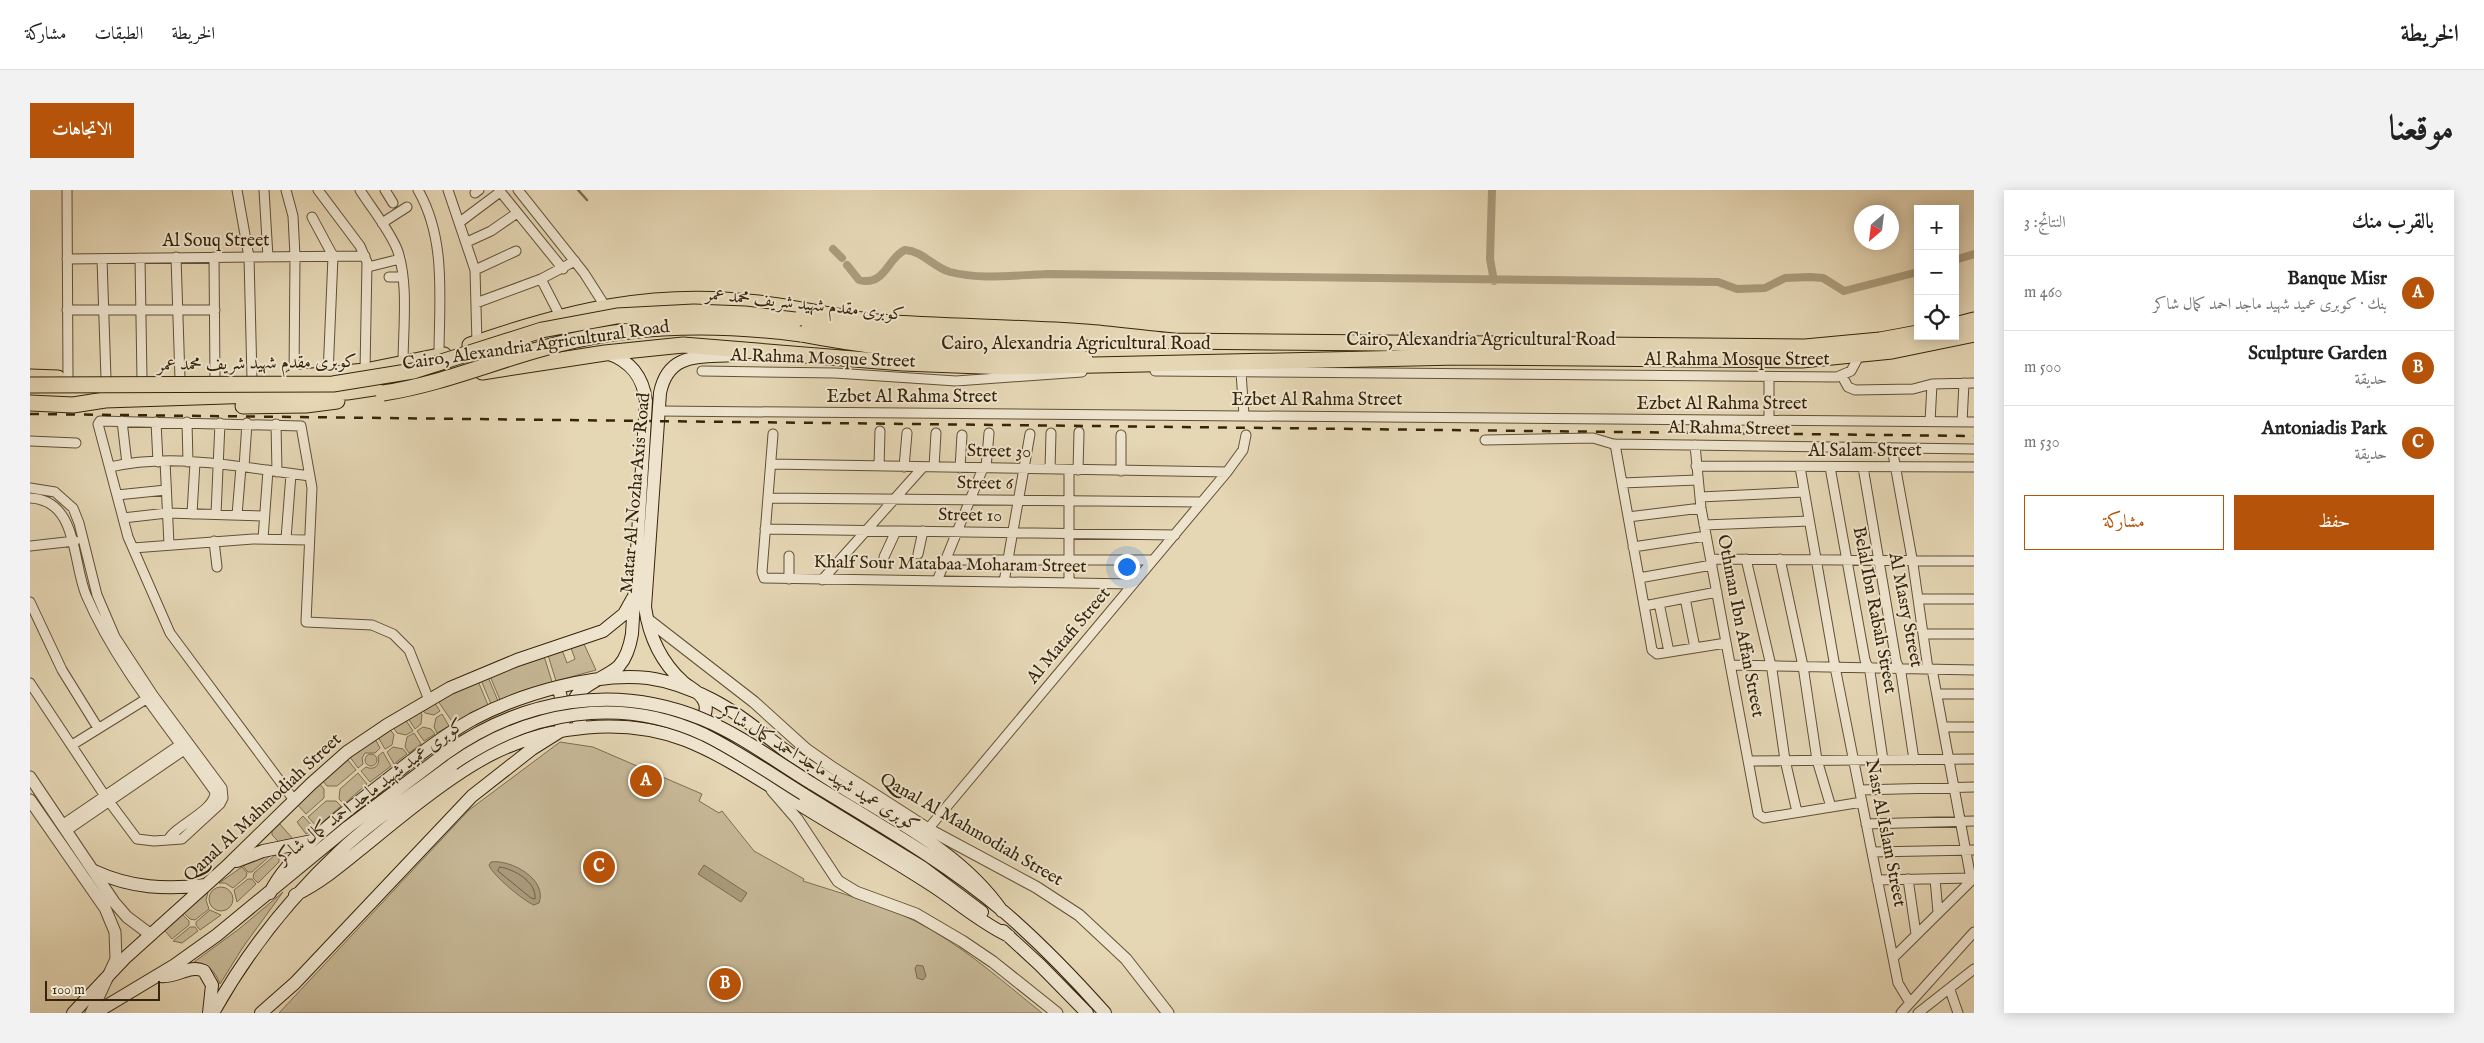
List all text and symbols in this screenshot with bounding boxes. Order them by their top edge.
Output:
text: الخريطة [2401,19,2459,50]
text: مشاركة [25,23,66,46]
text: الطبقات [94,23,143,46]
text: الخريطة [171,23,215,46]
button: الاتجاهات [30,103,134,158]
text: موقعنا [2389,107,2454,152]
north arrow [1854,205,1899,250]
map controls [1914,205,1959,340]
button: + [1914,205,1959,250]
text: بالقرب منك [2352,209,2434,236]
text: النتائج: 3 [2024,213,2066,233]
street label: Al Souq Street [162,230,269,253]
button: − [1914,250,1959,295]
text: Banque Misr [2287,267,2387,291]
street label: كوبرى مقدم شهيد شريف محمد عمر [702,283,905,330]
text: 460 m [2024,283,2062,303]
text: A [2413,283,2423,303]
button: locate [1914,295,1959,340]
text: بنك · كوبرى عميد شهيد ماجد احمد كمال شاكر [2153,295,2387,315]
street label: Cairo, Alexandria Agricultural Road [401,316,671,376]
street label: Cairo, Alexandria Agricultural Road [1346,329,1616,352]
street label: Cairo, Alexandria Agricultural Road [941,333,1211,356]
text: Sculpture Garden [2248,342,2387,366]
street label: Al Rahma Mosque Street [729,344,916,374]
street label: Al Rahma Mosque Street [1643,349,1830,372]
street label: كوبرى مقدم شهيد شريف محمد عمر [155,351,357,380]
text: 500 m [2024,358,2061,378]
text: B [2413,358,2423,378]
text: حديقة [2355,370,2387,390]
street label: Ezbet Al Rahma Street [826,386,998,409]
street label: Ezbet Al Rahma Street [1231,389,1403,412]
street label: Matar Al Nozha Axis Road [616,391,656,594]
street label: Ezbet Al Rahma Street [1636,393,1808,416]
street label: Al Rahma Street [1667,416,1790,442]
text: Antoniadis Park [2262,417,2387,441]
text: 530 m [2024,433,2060,453]
text: C [2412,433,2424,453]
street label: Street 30 [967,440,1031,464]
street label: Al Salam Street [1807,440,1922,463]
text: حديقة [2355,445,2387,465]
street label: Street 6 [957,472,1014,496]
button: مشاركة [2024,495,2224,550]
button: حفظ [2234,495,2434,550]
street label: Street 10 [938,504,1002,528]
street label: Belal Ibn Rabah Street [1847,525,1901,695]
street label: Othman Ibn Affan Street [1711,533,1769,719]
street label: Al Masry Street [1882,550,1927,669]
street label: Khalf Sour Matabaa Moharam Street [813,551,1087,579]
your location [1114,554,1140,580]
street label: Al Matafi Street [1021,583,1116,690]
street label: كوبرى عميد شهيد ماجد احمد كمال شاكر [713,699,923,838]
street label: كوبرى عميد شهيد ماجد احمد كمال شاكر [271,714,469,871]
street label: Qanal Al Mahmodiah Street [179,729,347,887]
street label: Nasr Al Islam Street [1859,757,1911,909]
pin: A [630,762,662,800]
street label: Qanal Al Mahmodiah Street [875,768,1067,892]
pin: C [583,848,615,886]
pin: B [709,965,741,1003]
scale bar [45,978,160,1001]
text: 100 m [52,981,85,999]

